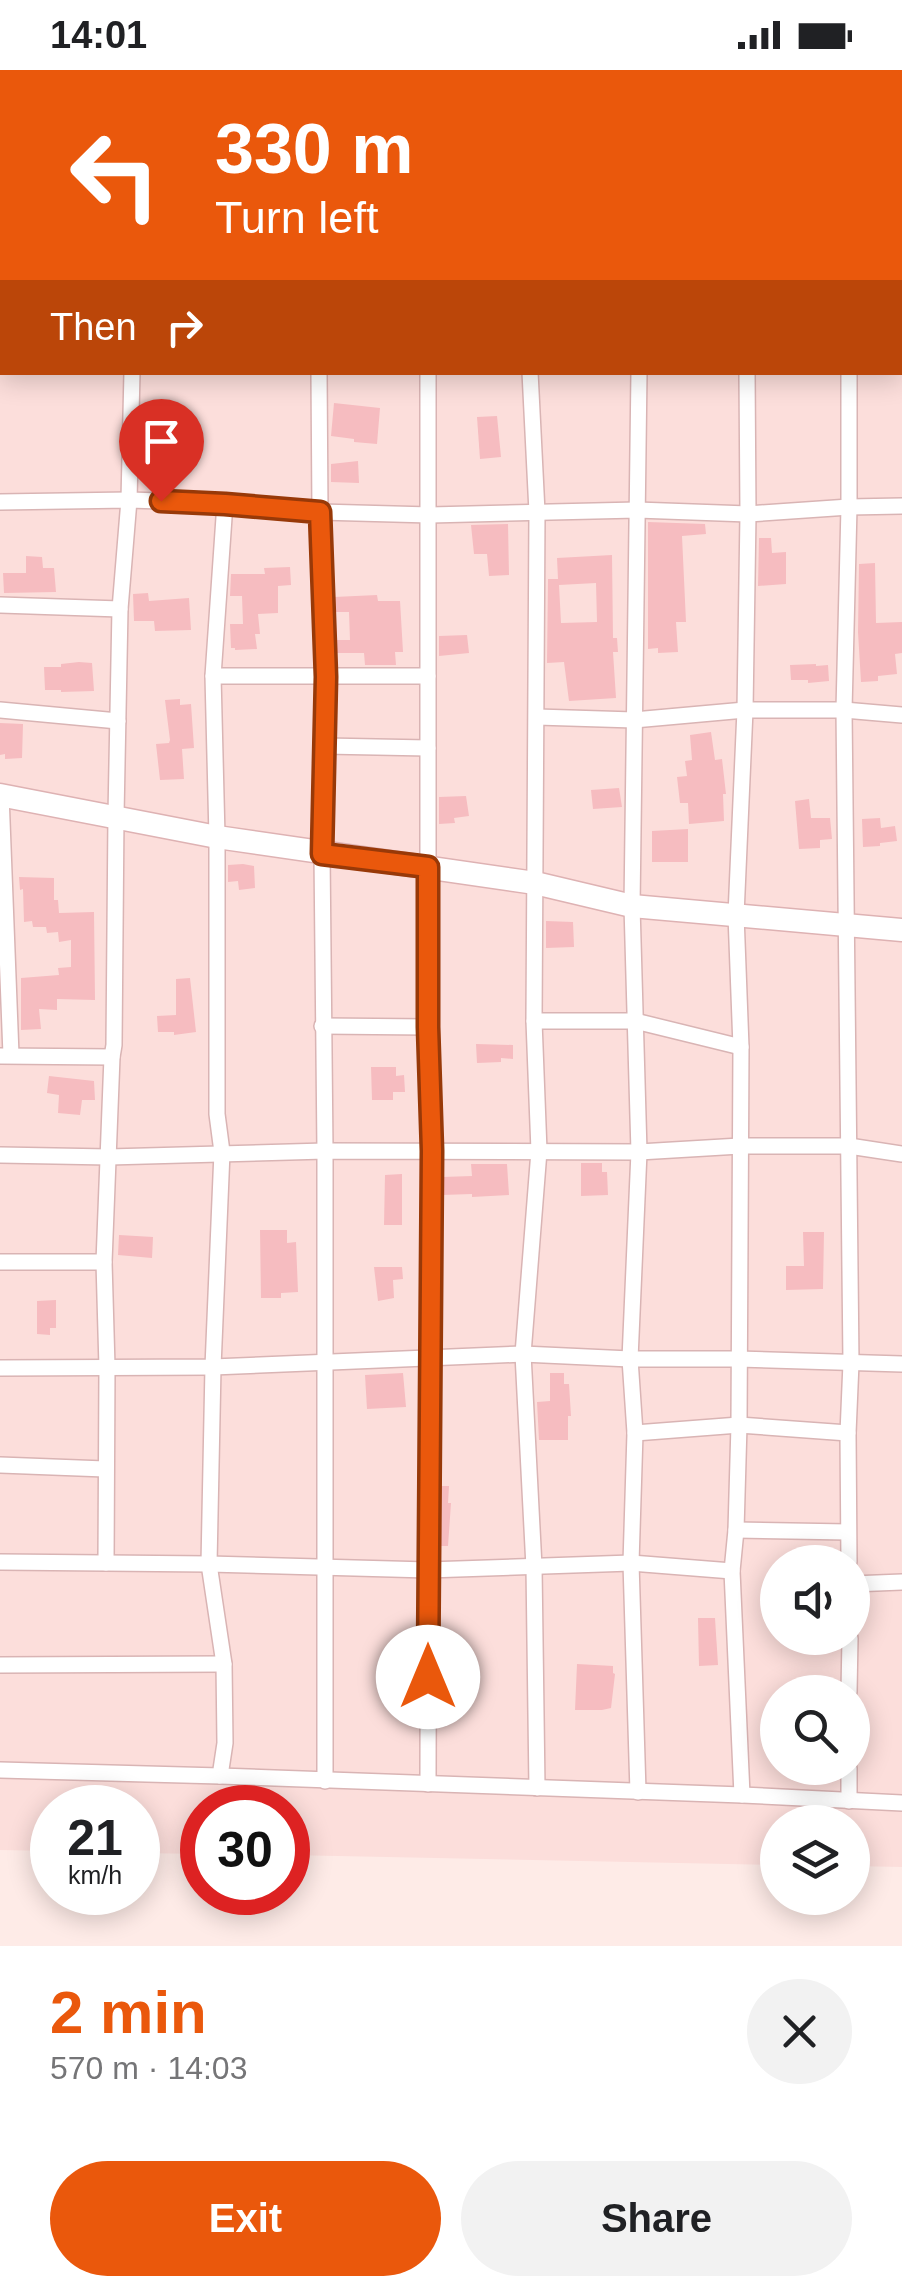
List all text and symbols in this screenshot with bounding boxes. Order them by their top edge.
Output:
text: 14:01 [50,14,147,56]
icon: left [50,110,180,240]
text: 330 m [215,110,413,188]
text: Turn left [215,192,378,243]
icon: right [157,300,212,355]
text: Then [50,306,137,348]
pin [119,399,204,502]
icon: arrive [134,414,189,469]
map controls [760,1545,870,1915]
button: sound [760,1545,870,1655]
position arrow [376,1625,480,1729]
button: search [760,1675,870,1785]
speed limit sign: 30 [180,1785,310,1915]
button: layers [760,1805,870,1915]
text: 21 [67,1810,123,1866]
text: km/h [68,1861,122,1889]
text: 2 min [50,1979,207,2046]
button: close [747,1979,852,2084]
text: 570 m · 14:03 [50,2050,247,2086]
button: Exit [50,2161,441,2276]
button: Share [461,2161,852,2276]

